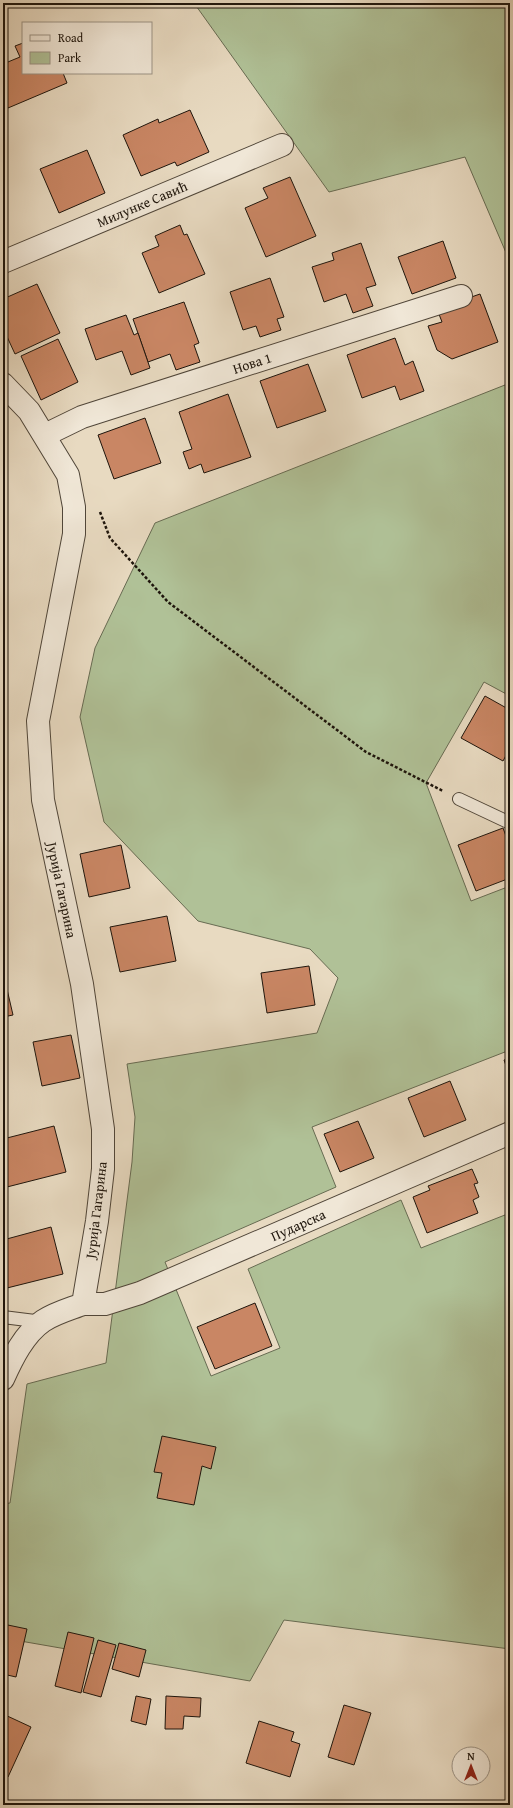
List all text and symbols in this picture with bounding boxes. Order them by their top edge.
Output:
legend [22,22,152,74]
text: Road [58,29,84,46]
text: Park [58,49,82,66]
street label: Милунке Савић [94,176,190,232]
street label: Нова 1 [230,347,274,379]
street label: Јурија Гагарина [42,838,82,940]
street label: Јурија Гагарина [80,1160,112,1262]
street label: Пударска [267,1204,329,1246]
north arrow [451,1746,491,1786]
text: N [467,1748,475,1764]

